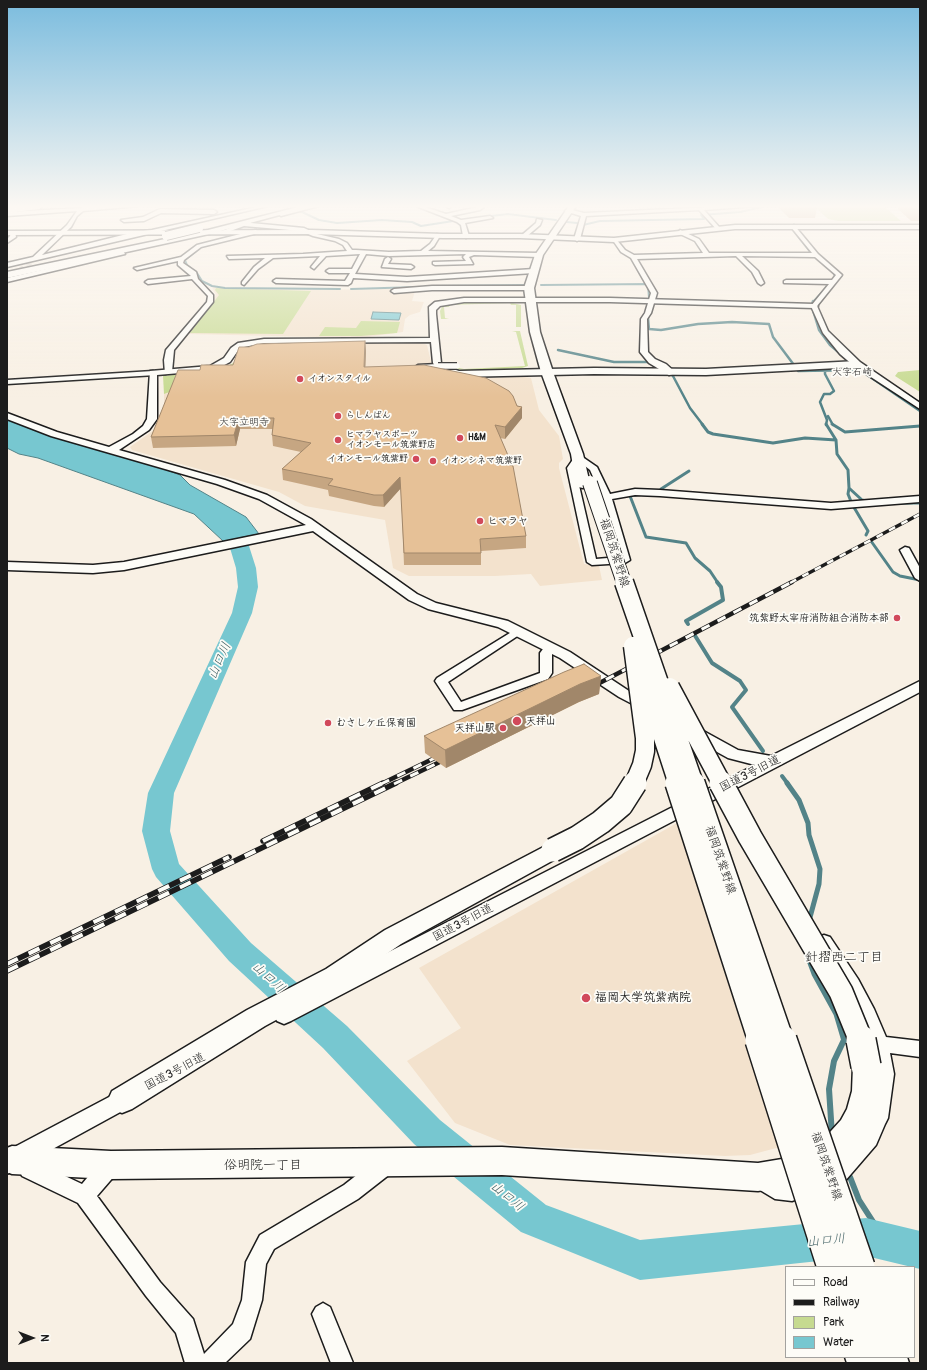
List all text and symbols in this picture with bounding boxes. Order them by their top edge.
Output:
district label: 大字石崎 [832,366,872,378]
marker: イオンスタイル [295,374,305,384]
place label: イオンスタイル [308,374,371,384]
marker: らしんばん [333,411,343,421]
place label: らしんばん [346,411,391,421]
district label: 大字立明寺 [219,416,269,428]
place label: ヒマラヤスポーツ イオンモール筑紫野店 [346,430,436,451]
marker: H&M [455,433,465,443]
place label: H&M [468,433,486,443]
marker: ヒマラヤスポーツ イオンモール筑紫野店 [333,435,343,445]
place label: イオンモール筑紫野 [327,454,408,464]
marker: イオンモール筑紫野 [411,454,421,464]
marker: イオンシネマ筑紫野 [428,456,438,466]
place label: イオンシネマ筑紫野 [441,456,522,466]
place label: ヒマラヤ [488,515,528,527]
marker: ヒマラヤ [475,516,485,526]
street label: 福岡筑紫野線 [596,517,632,589]
place label: 筑紫野太宰府消防組合消防本部 [749,612,889,624]
marker: 筑紫野太宰府消防組合消防本部 [892,613,902,623]
water label: 山口川 [205,640,235,682]
marker: 天拝山 [511,715,523,727]
place label: 天拝山 [526,715,556,727]
place label: むさしケ丘保育園 [336,717,416,729]
marker: むさしケ丘保育園 [323,718,333,728]
place label: 天拝山駅 [455,722,495,734]
marker: 天拝山駅 [498,723,508,733]
street label: 国道3号旧道 [717,752,783,796]
street label: 福岡筑紫野線 [701,824,739,896]
street label: 国道3号旧道 [430,901,496,945]
district label: 針摺西二丁目 [805,950,883,966]
water label: 山口川 [248,959,288,997]
place label: 福岡大学筑紫病院 [595,991,691,1005]
marker: 福岡大学筑紫病院 [580,992,592,1004]
street label: 国道3号旧道 [142,1050,208,1094]
street label: 福岡筑紫野線 [807,1130,845,1202]
district label: 俗明院一丁目 [224,1158,302,1174]
water label: 山口川 [487,1179,527,1215]
water label: 山口川 [806,1231,846,1251]
legend [785,1266,915,1358]
text: Road [823,1275,848,1290]
text: Railway [823,1295,859,1310]
text: Park [823,1315,844,1330]
north arrow [12,1318,52,1358]
text: N [38,1334,51,1342]
text: Water [823,1335,854,1350]

